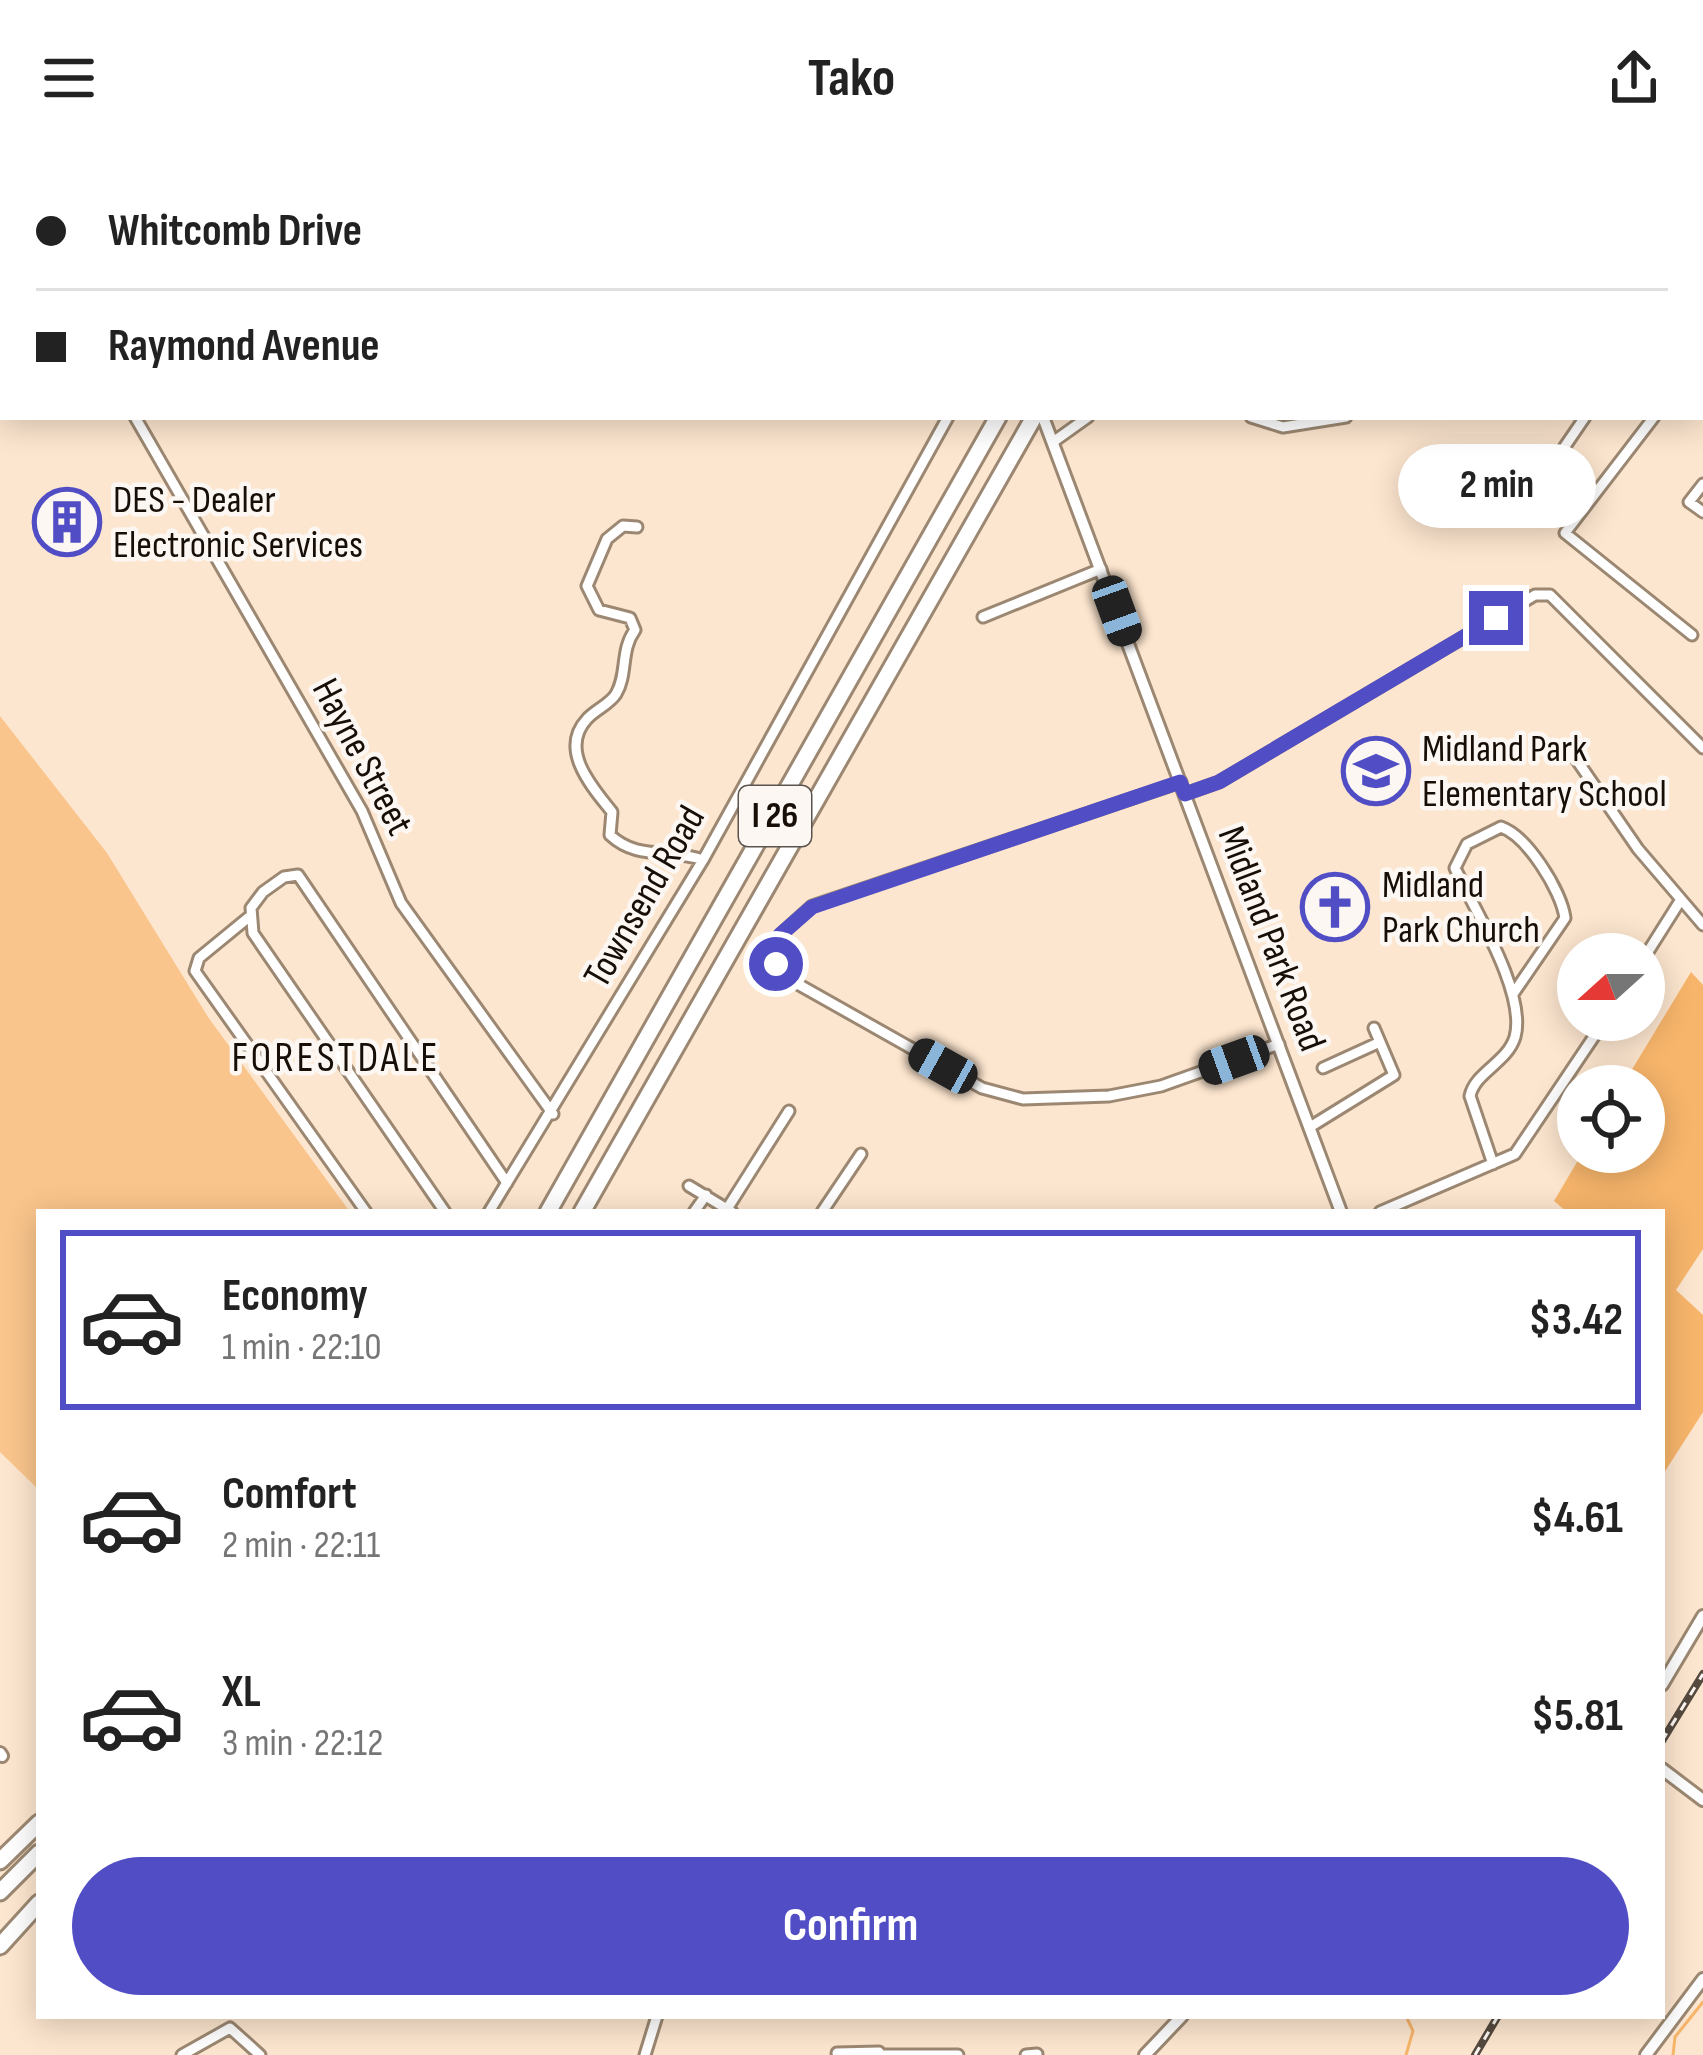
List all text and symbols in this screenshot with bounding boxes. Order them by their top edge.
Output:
icon: menu [36,45,102,111]
icon: share [1601,45,1667,111]
text: Tako [808,46,895,111]
text: Whitcomb Drive [108,204,362,259]
text: Raymond Avenue [108,319,380,374]
callout: 2 min [1397,444,1595,528]
text: 2 min [1460,462,1534,509]
place label: DES - Dealer Electronic Services [113,477,363,569]
building icon: DES - Dealer Electronic Services [32,487,102,557]
car [1088,571,1146,651]
route end [1469,591,1523,645]
street label: Hayne Street [301,671,423,843]
place label: Midland Park Elementary School [1422,726,1667,818]
school or university icon: Midland Park Elementary School [1341,736,1411,806]
road number: I 26 [739,786,811,846]
street label: Townsend Road [574,798,716,996]
street label: Midland Park Road [1207,820,1335,1058]
place label: Midland Park Church [1382,862,1540,954]
church icon: Midland Park Church [1300,872,1370,942]
north arrow [1557,933,1665,1041]
map controls [1557,933,1665,1173]
route start [749,937,803,991]
car [1194,1031,1274,1089]
district label: FORESTDALE [231,1033,441,1084]
car [903,1033,983,1099]
button: locate [1557,1065,1665,1173]
icon: car [78,1266,186,1374]
text: Economy [222,1269,368,1324]
text: $3.42 [1529,1293,1623,1348]
text: 1 min · 22:10 [222,1324,382,1371]
icon: car [78,1464,186,1572]
text: Comfort [222,1467,357,1522]
text: $4.61 [1531,1491,1623,1546]
text: 2 min · 22:11 [222,1522,380,1569]
icon: car [78,1662,186,1770]
text: XL [222,1665,261,1720]
text: $5.81 [1531,1689,1623,1744]
text: 3 min · 22:12 [222,1720,383,1767]
button: Confirm [72,1857,1629,1995]

